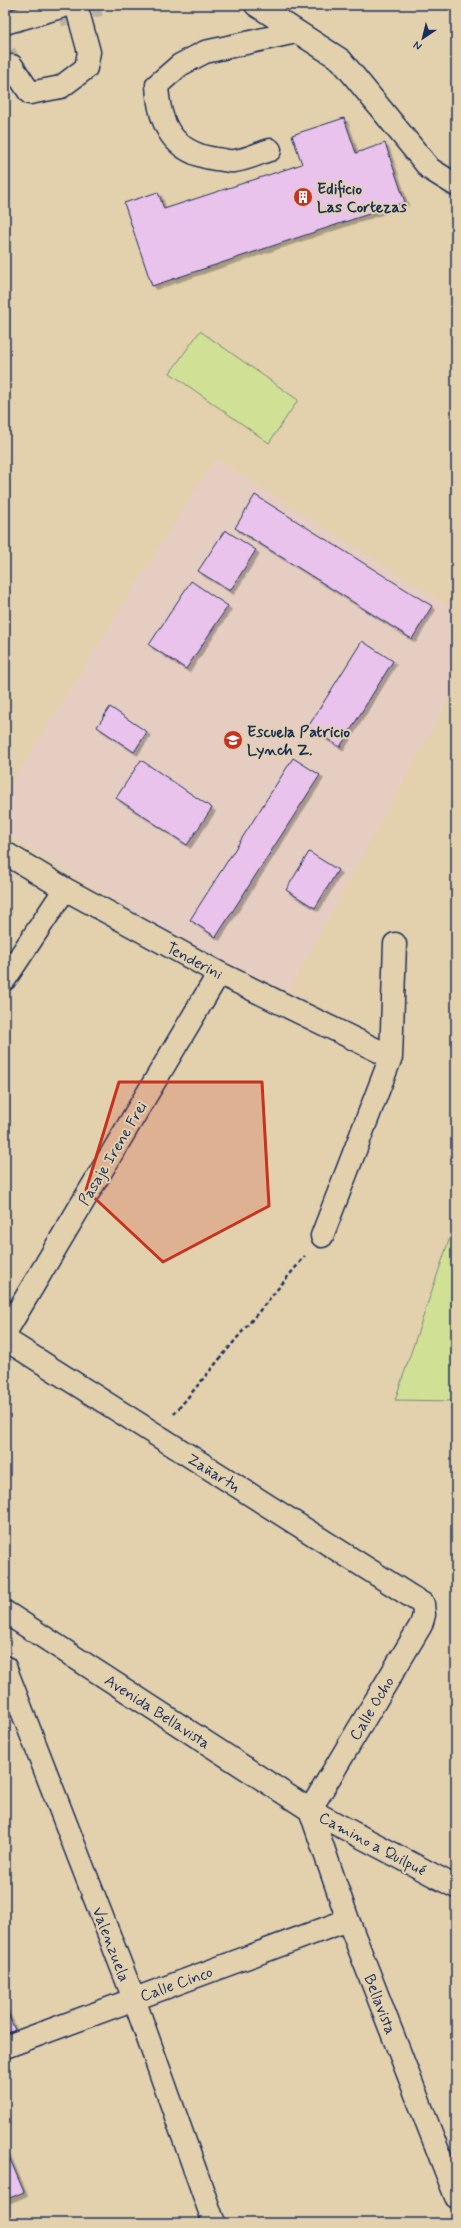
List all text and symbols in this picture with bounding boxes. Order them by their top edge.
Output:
north arrow [403,18,443,58]
text: N [411,38,425,53]
place label: Edificio Las Cortezas [317,179,408,218]
building icon: Edificio Las Cortezas [292,186,314,208]
place label: Escuela Patricio Lynch Z. [247,722,351,761]
school or university icon: Escuela Patricio Lynch Z. [222,729,244,751]
street label: Tenderini [162,938,227,985]
street label: Pasaje Irene Frei [74,1098,153,1210]
street label: Zañartu [183,1449,244,1498]
street label: Avenida Bellavista [100,1670,214,1754]
street label: Calle Ocho [345,1673,400,1745]
street label: Camino a Quilpué [315,1807,430,1881]
street label: Valenzuela [87,1904,134,1985]
street label: Calle Cinco [137,1962,216,2007]
street label: Bellavista [359,1971,401,2038]

